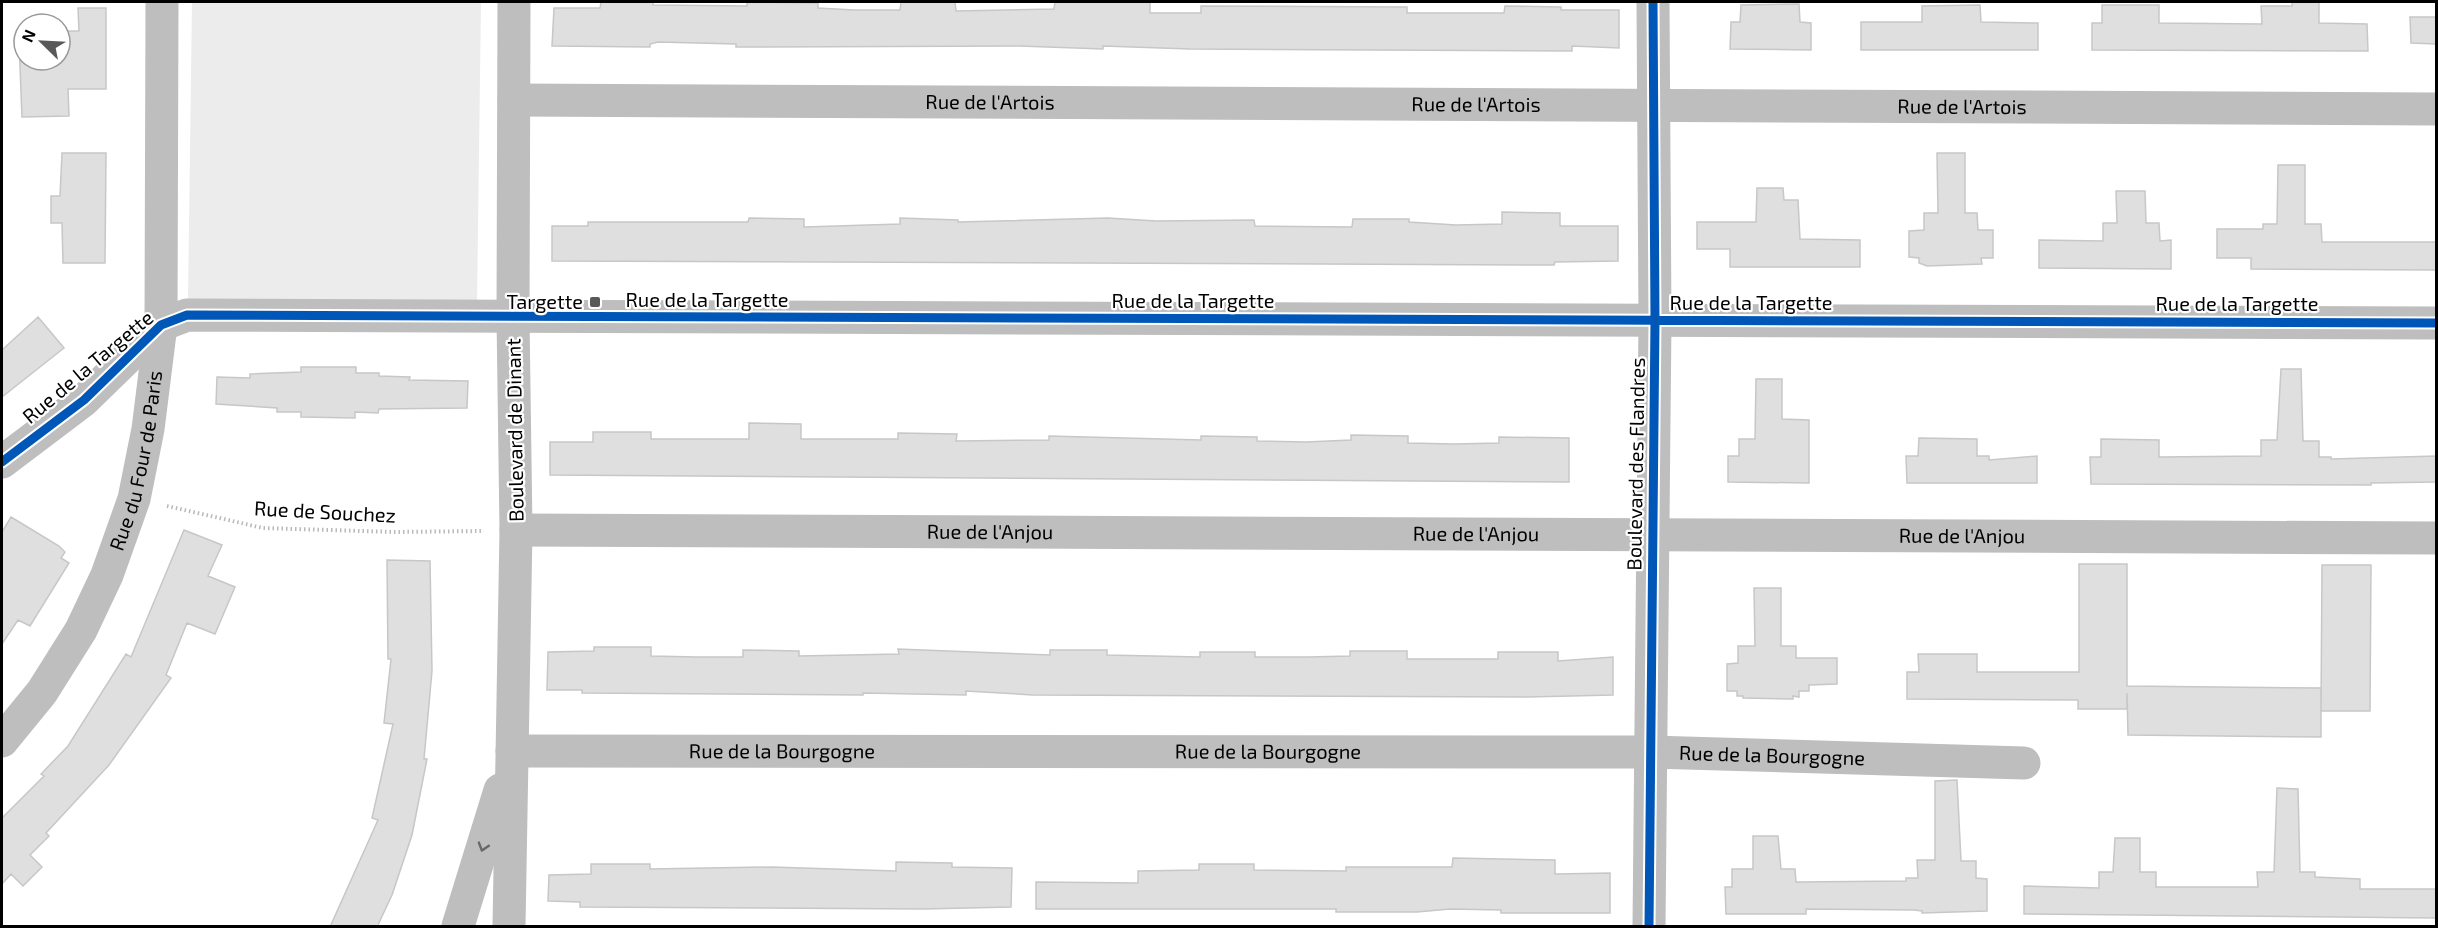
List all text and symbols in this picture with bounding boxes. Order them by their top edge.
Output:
north arrow [12,12,72,72]
text: N [17,27,39,45]
street label: Rue de l'Artois [925,89,1055,114]
street label: Rue de l'Artois [1411,91,1541,116]
street label: Rue de l'Artois [1897,93,2027,118]
street label: Rue de la Targette [626,287,789,311]
street label: Rue de la Targette [1112,288,1275,312]
place label: Targette [507,289,583,313]
street label: Rue de la Targette [1670,290,1833,314]
street label: Rue de la Targette [2156,291,2319,315]
marker: Targette [588,295,602,309]
street label: Rue de la Targette [17,305,158,428]
street label: Boulevard de Dinant [500,338,528,522]
street label: Boulevard des Flandres [1621,357,1649,571]
street label: Rue du Four de Paris [104,369,166,554]
street label: Rue de Souchez [254,495,397,527]
street label: Rue de l'Anjou [927,519,1053,543]
street label: Rue de l'Anjou [1413,521,1539,545]
street label: Rue de l'Anjou [1899,523,2025,547]
street label: Rue de la Bourgogne [689,738,875,762]
street label: Rue de la Bourgogne [1175,739,1361,763]
street label: Rue de la Bourgogne [1679,740,1865,769]
one-way arrow [478,841,490,852]

